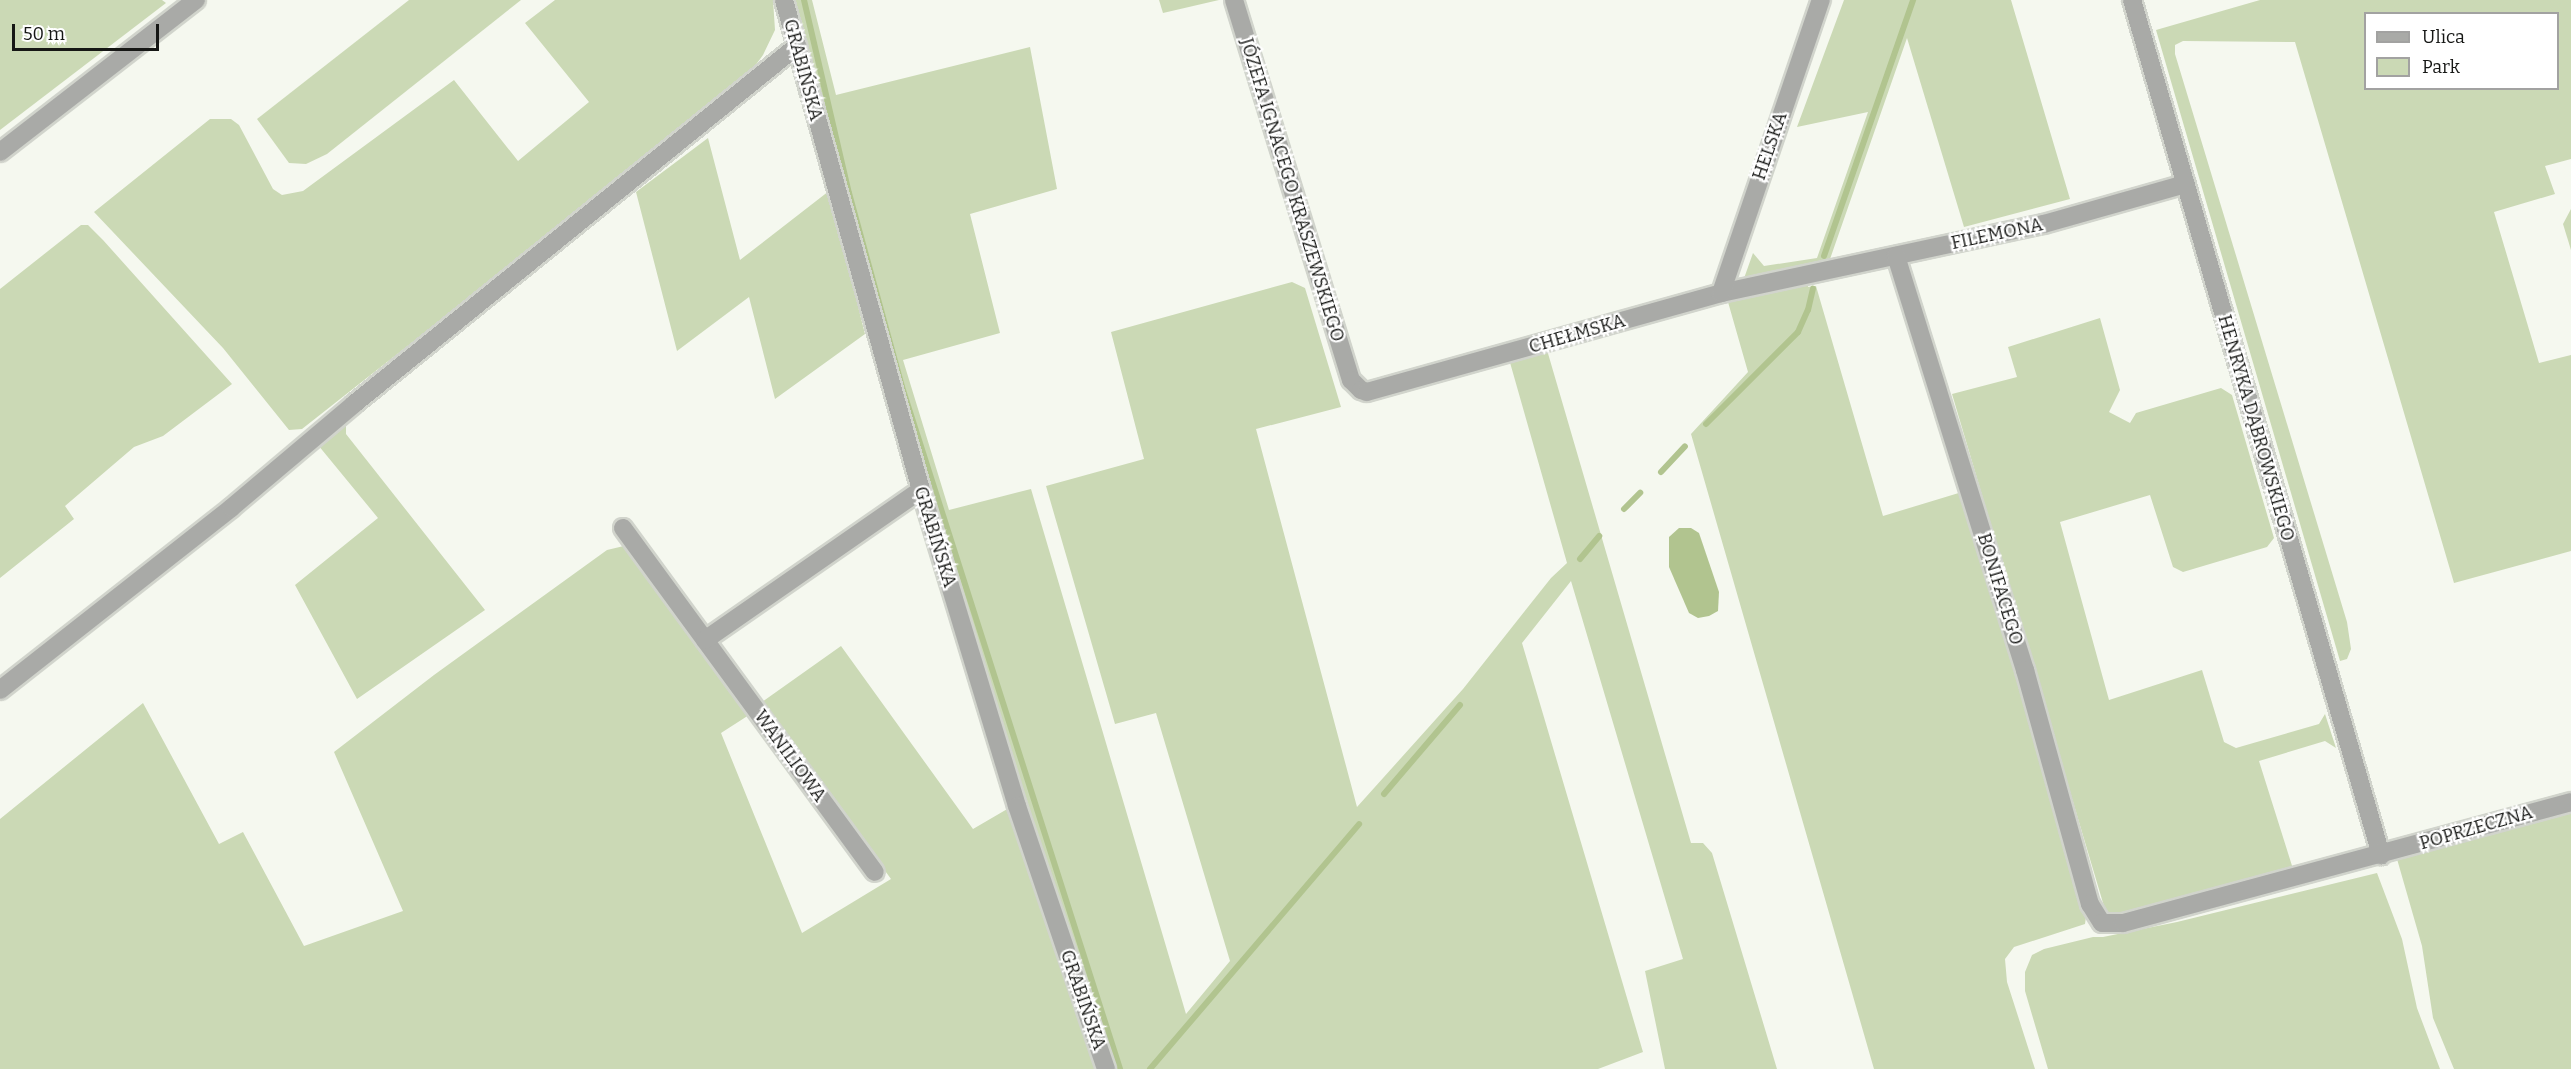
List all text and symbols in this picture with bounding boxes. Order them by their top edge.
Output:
scale bar [15,12,162,50]
legend [2364,12,2559,90]
street label: GRABIŃSKA [779,17,827,123]
text: 50 m [23,23,65,45]
text: Ulica [2422,26,2465,48]
street label: JÓZEFA IGNACEGO KRASZEWSKIEGO [1235,36,1349,344]
text: Park [2422,56,2460,78]
street label: HELSKA [1748,109,1792,183]
street label: FILEMONA [1949,214,2045,254]
street label: CHEŁMSKA [1526,310,1628,358]
street label: HENRYKA DĄBROWSKIEGO [2213,312,2299,544]
street label: GRABIŃSKA [909,484,961,590]
street label: BONIFACEGO [1973,531,2027,647]
street label: WANILIOWA [750,706,830,806]
street label: POPRZECZNA [2417,802,2535,854]
street label: GRABIŃSKA [1056,947,1110,1053]

